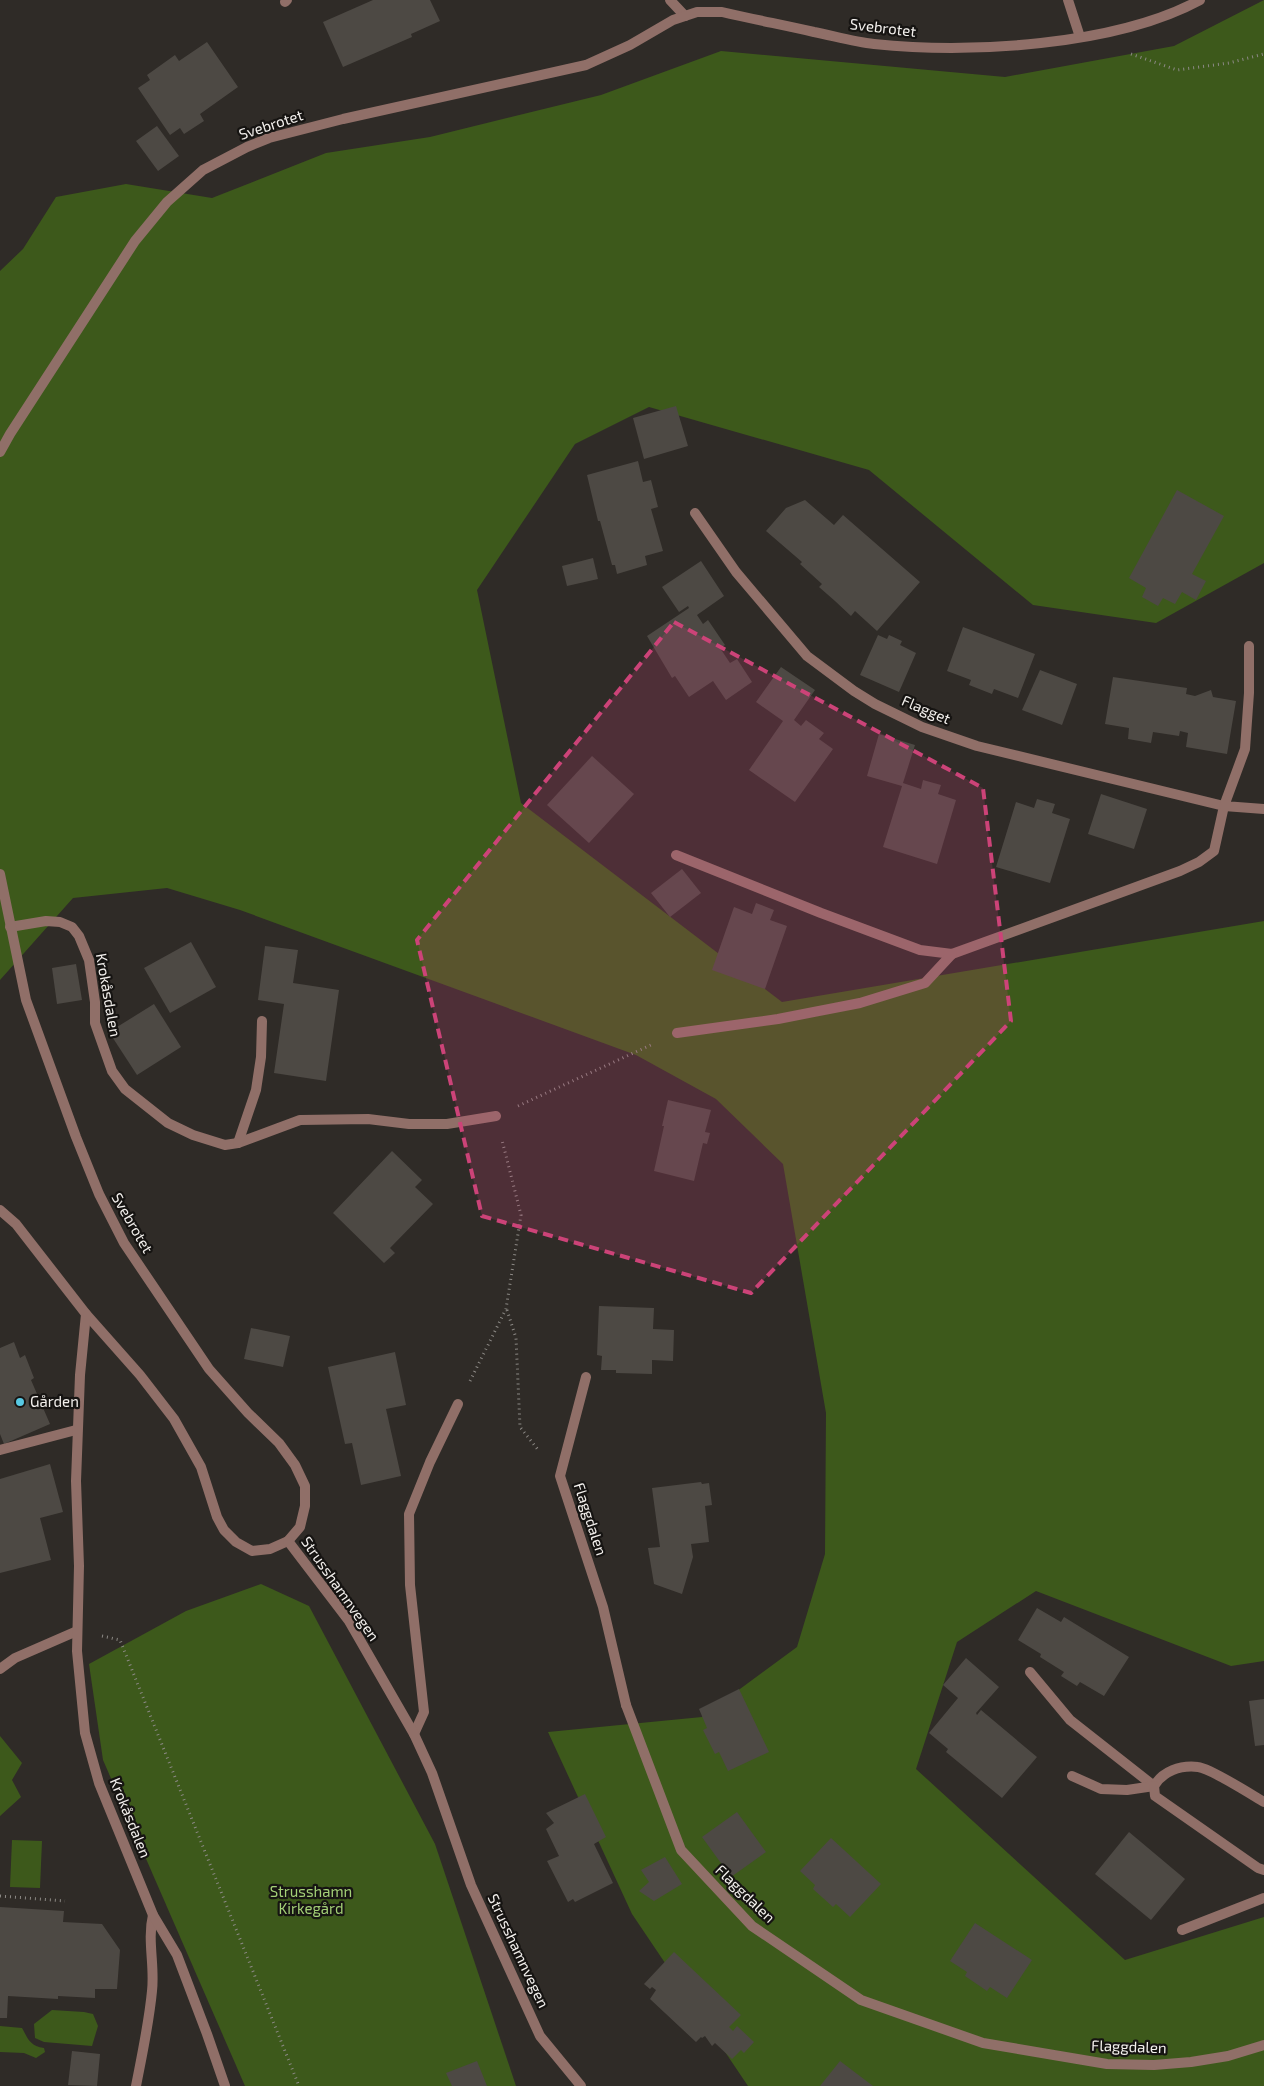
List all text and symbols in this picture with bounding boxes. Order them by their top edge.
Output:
street label: Svebrotet [849,14,918,40]
street label: Svebrotet [236,105,305,143]
street label: Flagget [899,691,954,727]
street label: Krokåsdalen [93,952,125,1038]
street label: Svebrotet [108,1189,157,1256]
place label: Gården [30,1392,79,1410]
marker: Gården [14,1396,26,1408]
street label: Flaggdalen [571,1480,611,1557]
street label: Strusshamnvegen [298,1533,384,1644]
street label: Krokåsdalen [107,1775,155,1860]
street label: Flaggdalen [712,1861,779,1926]
park label: Strusshamn Kirkegård [270,1882,352,1917]
street label: Strusshamnvegen [485,1891,553,2010]
street label: Flaggdalen [1091,2036,1167,2056]

